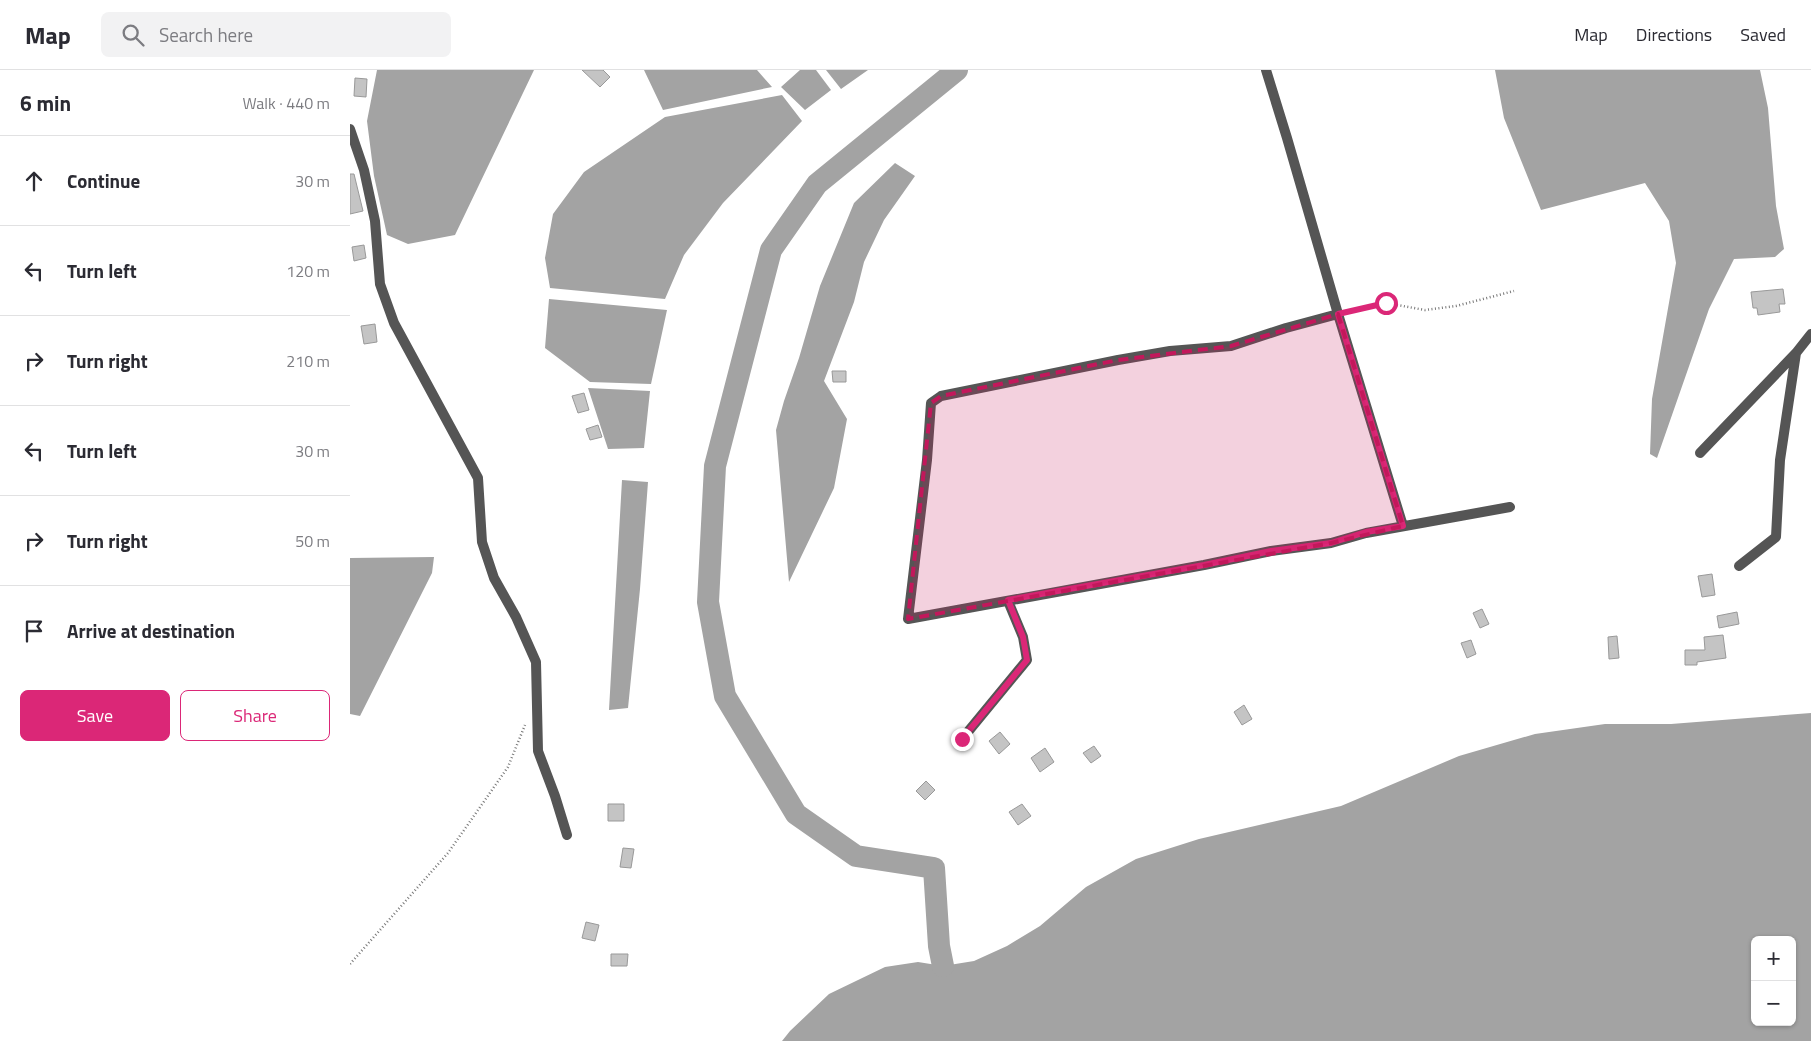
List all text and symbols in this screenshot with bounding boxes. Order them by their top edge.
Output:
search box [101,12,451,57]
text: Map [25,17,71,53]
text: Search here [159,20,253,49]
icon: search [119,21,147,49]
text: Map [1574,21,1608,48]
text: Directions [1636,21,1712,48]
text: Saved [1740,21,1786,48]
text: 6 min [20,87,71,119]
text: Walk · 440 m [242,91,330,115]
text: Continue [67,166,140,195]
icon: ahead [20,167,48,195]
text: 30 m [295,169,330,193]
text: Turn left [67,256,137,285]
icon: left [20,257,48,285]
text: 120 m [286,259,330,283]
route start [1375,292,1398,315]
text: Turn right [67,346,148,375]
icon: right [20,347,48,375]
text: 210 m [286,349,330,373]
text: Turn left [67,436,137,465]
icon: left [20,437,48,465]
text: 30 m [295,439,330,463]
text: Turn right [67,526,148,555]
icon: right [20,527,48,555]
text: 50 m [295,529,330,553]
text: Arrive at destination [67,616,235,645]
icon: arrive [20,617,48,645]
button: Save [20,690,170,741]
button: Share [180,690,330,741]
route end [951,728,974,751]
map controls [1751,936,1796,1026]
button: + [1751,936,1796,981]
button: − [1751,981,1796,1026]

